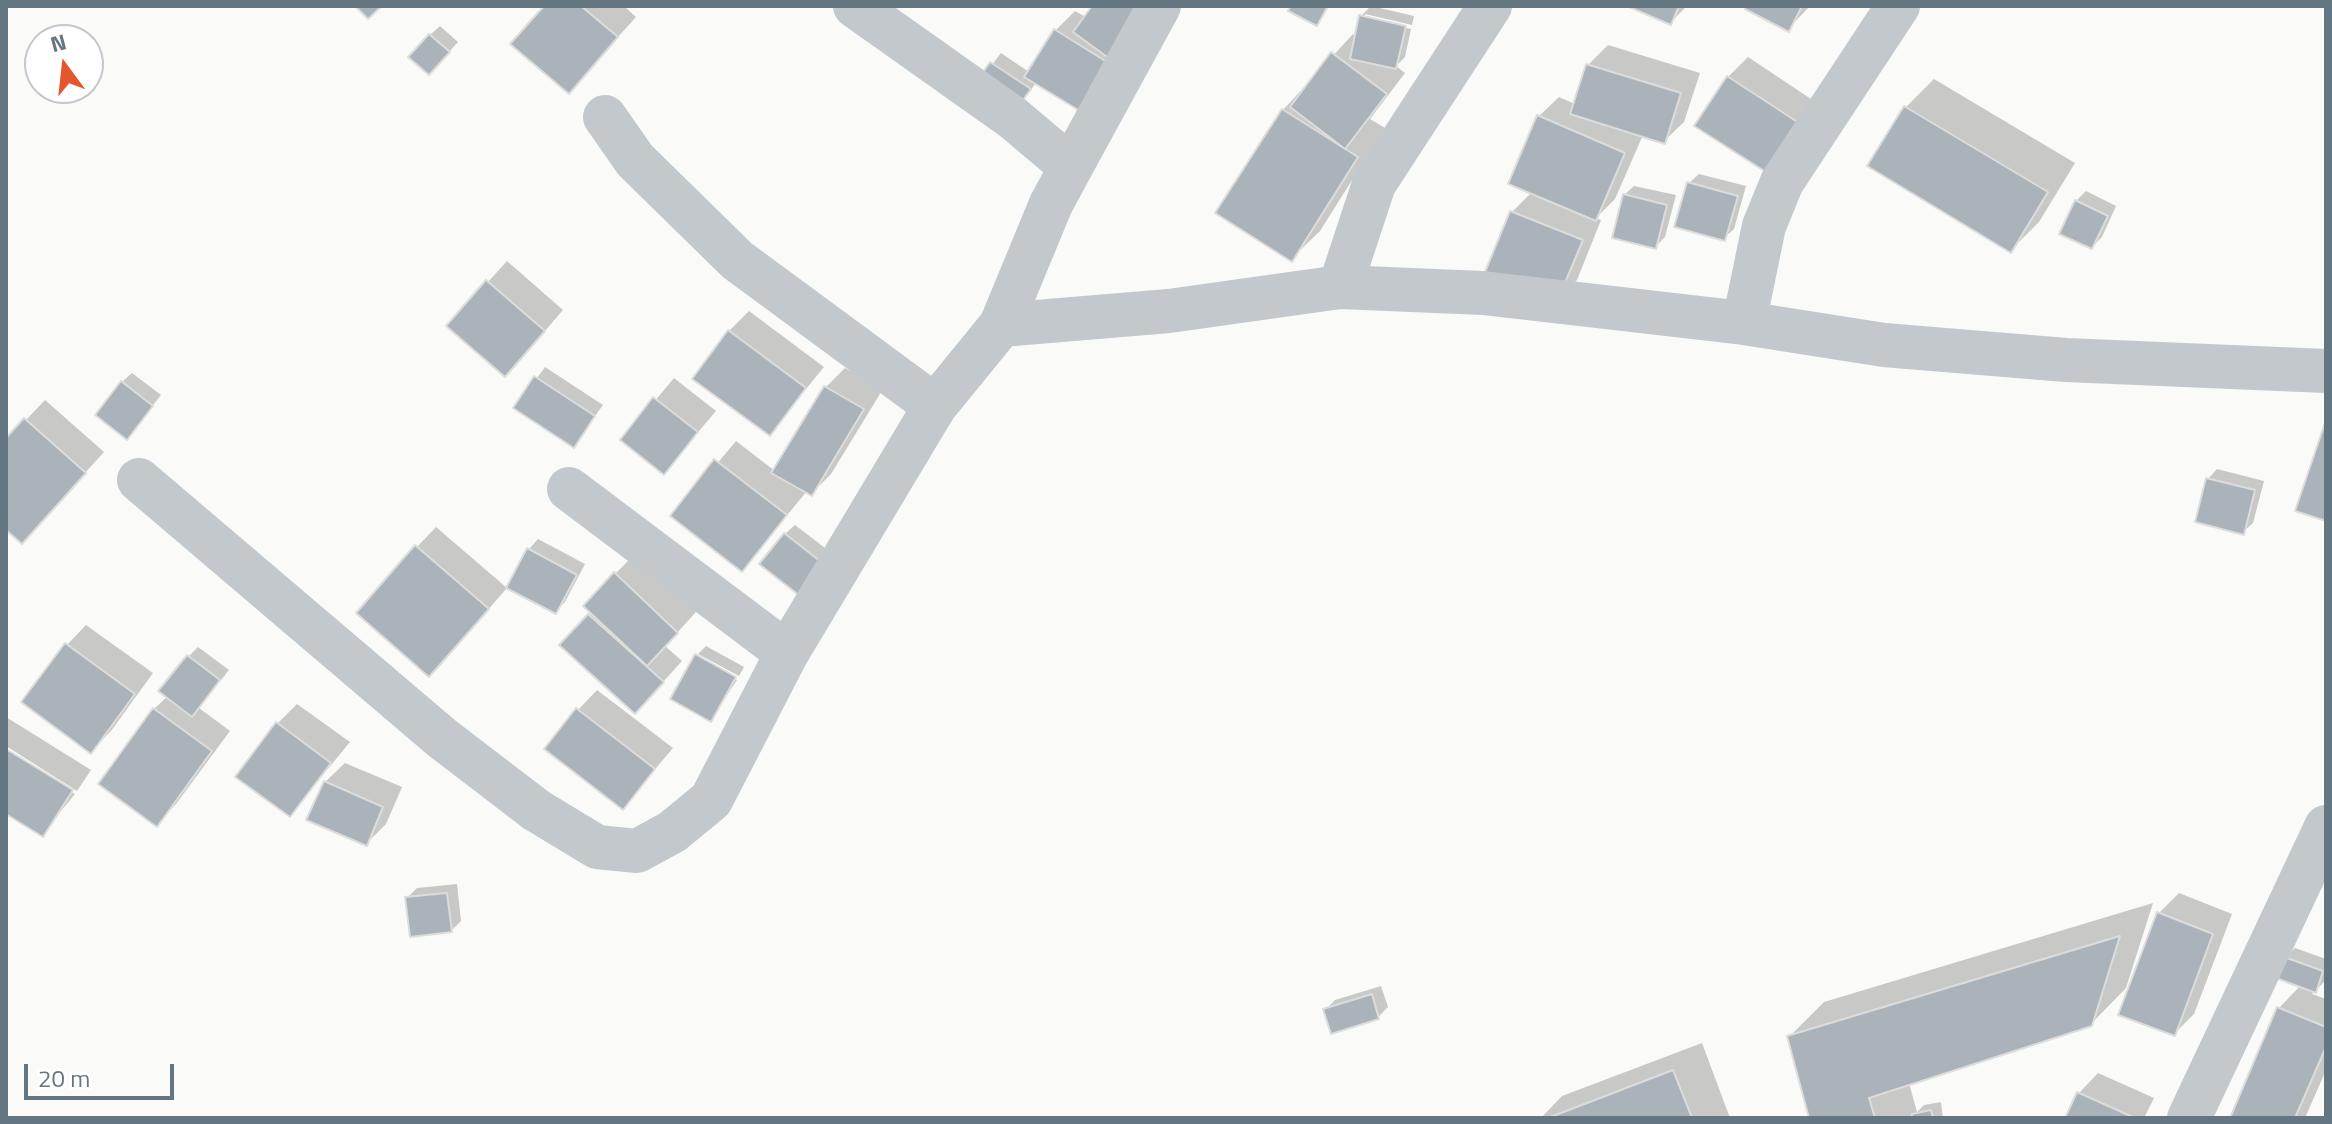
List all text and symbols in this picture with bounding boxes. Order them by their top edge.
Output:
north arrow [24,24,104,104]
text: N [47,24,70,61]
scale bar [28,1048,178,1098]
text: 20 m [38,1060,90,1096]

